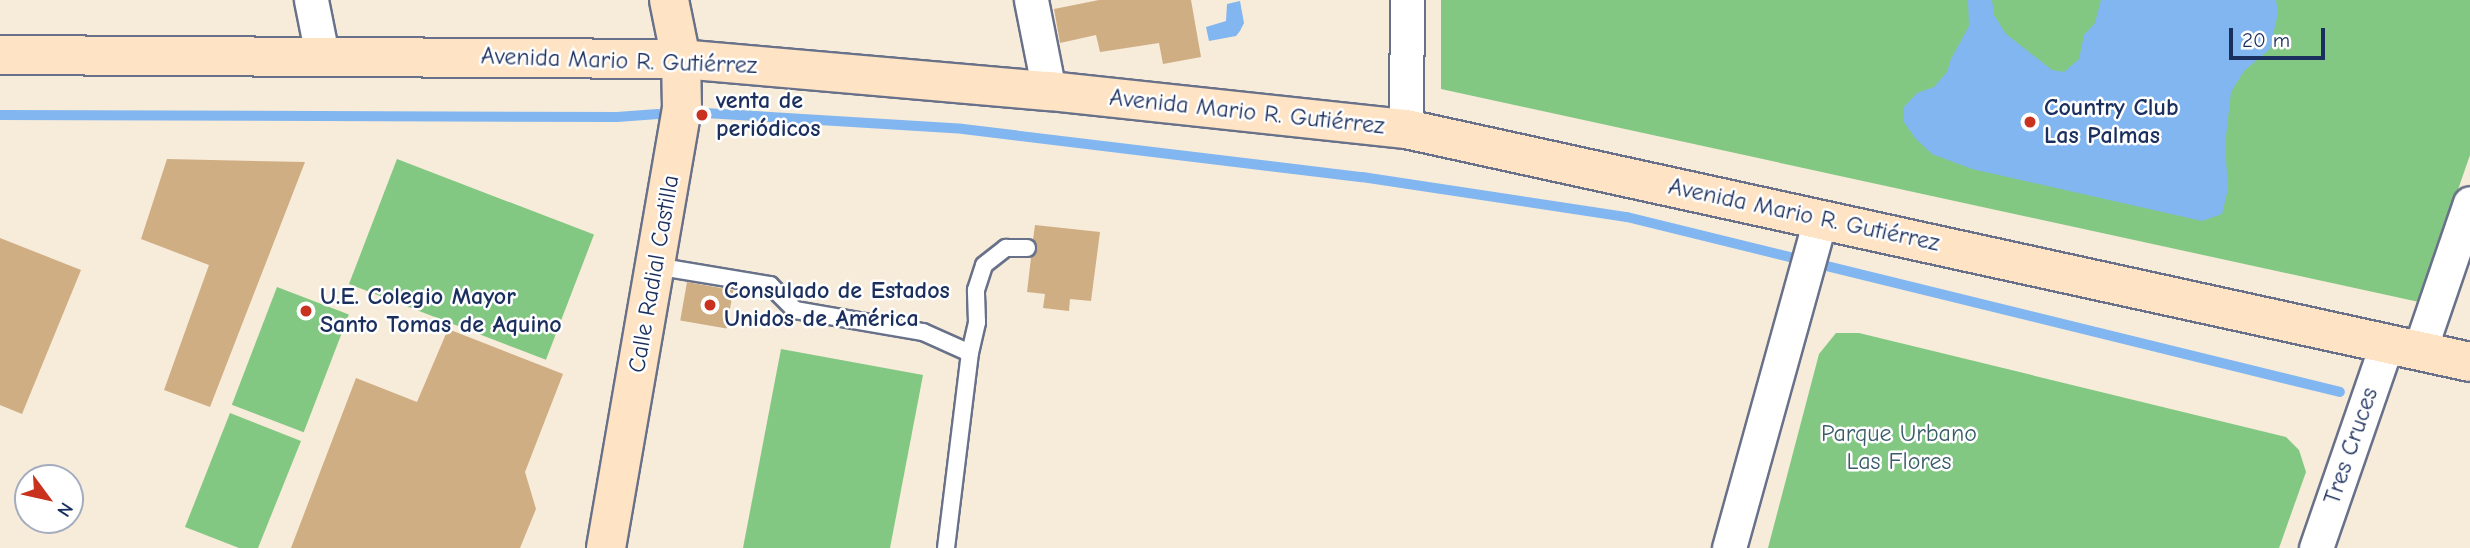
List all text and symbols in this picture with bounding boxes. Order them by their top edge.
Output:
scale bar [2232,14,2328,58]
text: 20 m [2242,28,2290,52]
street label: Avenida Mario R. Gutiérrez [480,42,758,80]
street label: Avenida Mario R. Gutiérrez [1108,83,1386,141]
place label: venta de periódicos [716,87,820,143]
place label: Country Club Las Palmas [2044,94,2178,150]
marker: venta de periódicos [694,107,710,123]
marker: Country Club Las Palmas [2022,114,2038,130]
street label: Avenida Mario R. Gutiérrez [1666,172,1942,258]
street label: Calle Radial Castilla [622,173,686,375]
place label: Consulado de Estados Unidos de América [724,277,950,333]
place label: U.E. Colegio Mayor Santo Tomas de Aquino [320,283,562,339]
marker: Consulado de Estados Unidos de América [702,297,718,313]
marker: U.E. Colegio Mayor Santo Tomas de Aquino [298,303,314,319]
street label: Tres Cruces [2318,384,2384,508]
park label: Parque Urbano Las Flores [1821,420,1977,476]
north arrow [14,464,84,534]
text: N [52,498,78,521]

